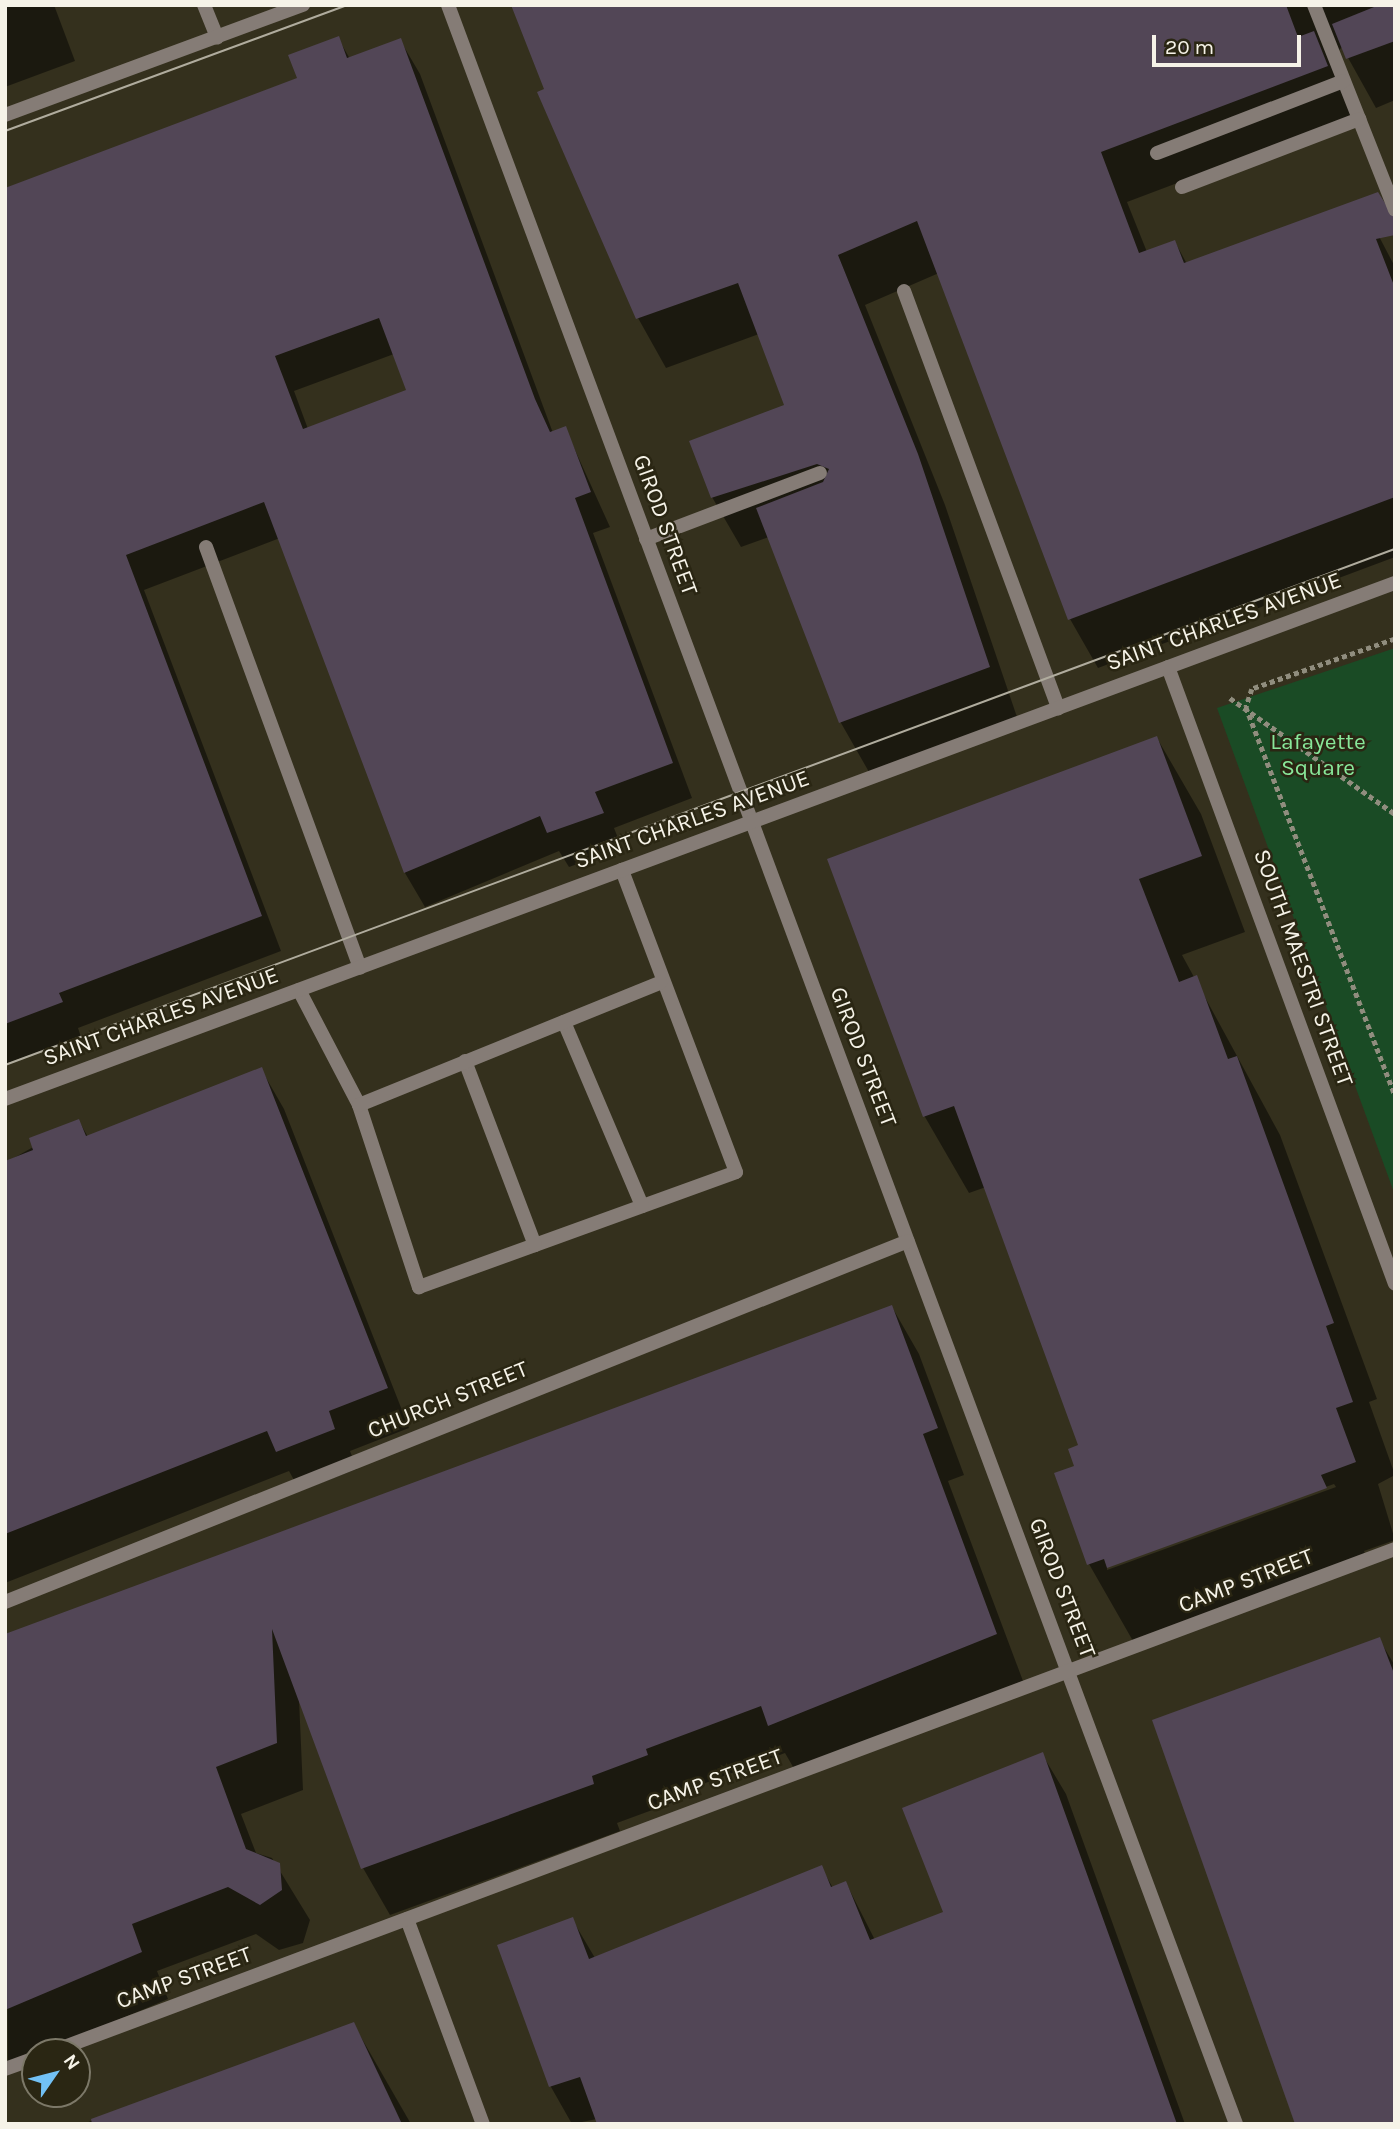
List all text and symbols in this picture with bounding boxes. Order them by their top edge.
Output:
scale bar [1155,21,1304,65]
text: 20 m [1165,35,1214,59]
street label: GIROD STREET [627,451,703,599]
street label: SAINT CHARLES AVENUE [1103,567,1345,677]
park label: Lafayette Square [1270,728,1366,782]
street label: SAINT CHARLES AVENUE [571,765,813,875]
street label: SOUTH MAESTRI STREET [1247,846,1359,1090]
street label: SAINT CHARLES AVENUE [40,962,282,1072]
street label: GIROD STREET [824,983,902,1131]
street label: CHURCH STREET [364,1355,532,1445]
street label: GIROD STREET [1023,1514,1101,1662]
street label: CAMP STREET [1175,1543,1317,1619]
street label: CAMP STREET [644,1743,786,1817]
street label: CAMP STREET [113,1941,255,2015]
north arrow [21,2038,91,2108]
text: N [59,2050,84,2074]

